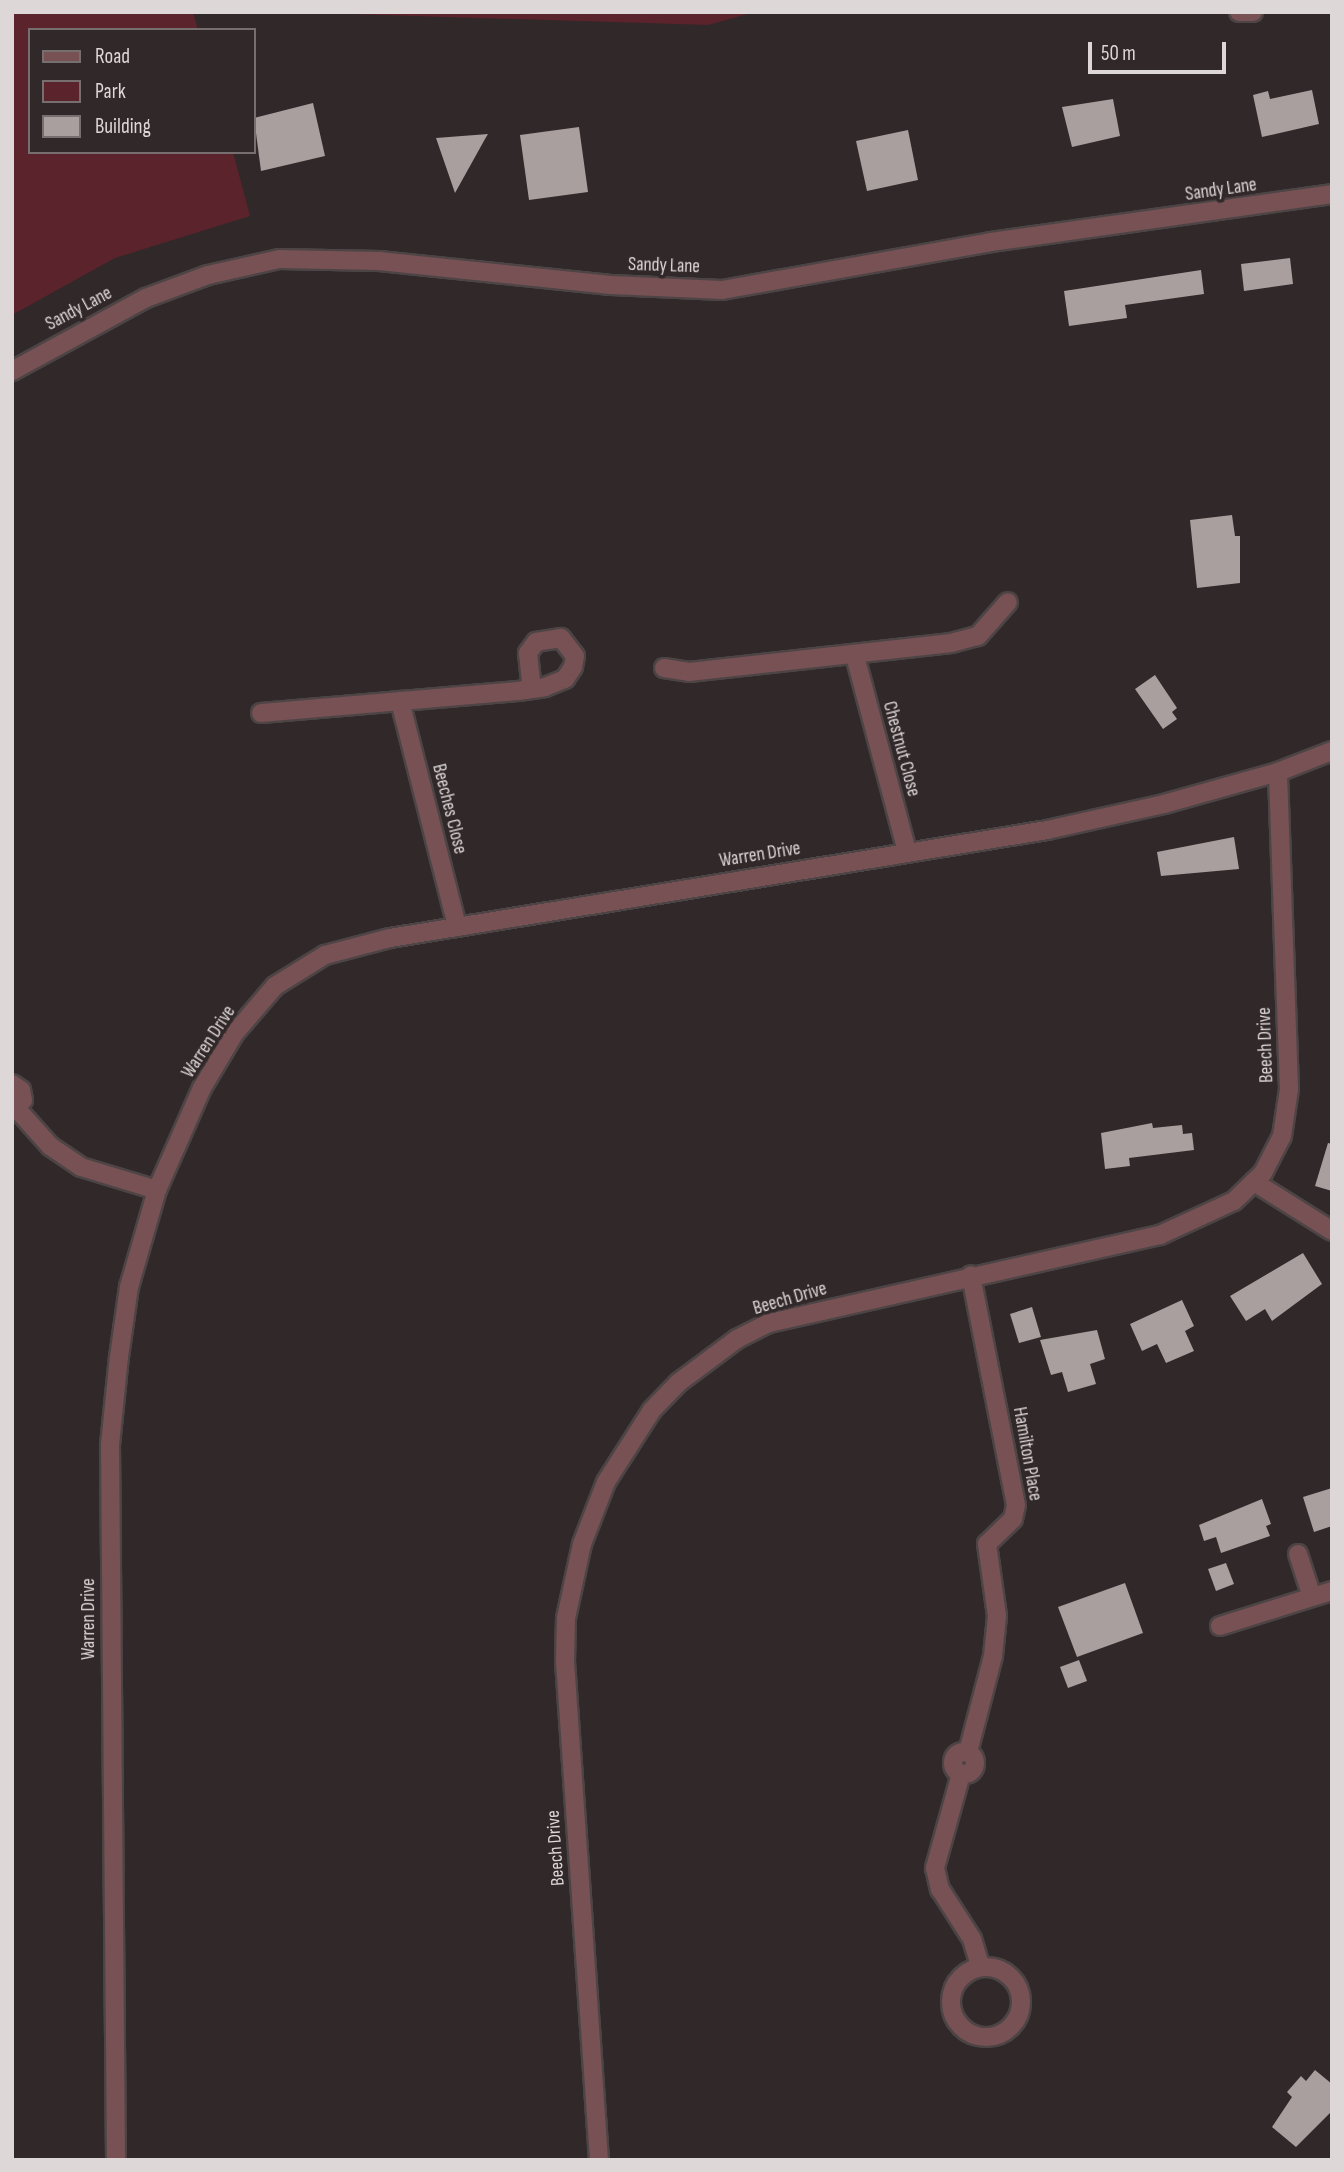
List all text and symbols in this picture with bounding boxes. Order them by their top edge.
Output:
legend [28,28,256,154]
scale bar [1092,28,1230,72]
text: 50 m [1101,41,1136,66]
text: Road [95,44,130,69]
text: Park [95,79,126,104]
text: Building [95,114,151,139]
street label: Sandy Lane [1184,174,1258,206]
street label: Sandy Lane [628,253,700,279]
street label: Sandy Lane [42,282,116,336]
street label: Chestnut Close [877,699,925,799]
street label: Beeches Close [427,762,471,856]
street label: Warren Drive [718,837,802,873]
street label: Warren Drive [177,1002,241,1082]
street label: Beech Drive [1253,1007,1279,1083]
street label: Beech Drive [750,1278,830,1320]
street label: Hamilton Place [1008,1405,1046,1503]
street label: Warren Drive [78,1578,100,1660]
street label: Beech Drive [542,1809,570,1887]

